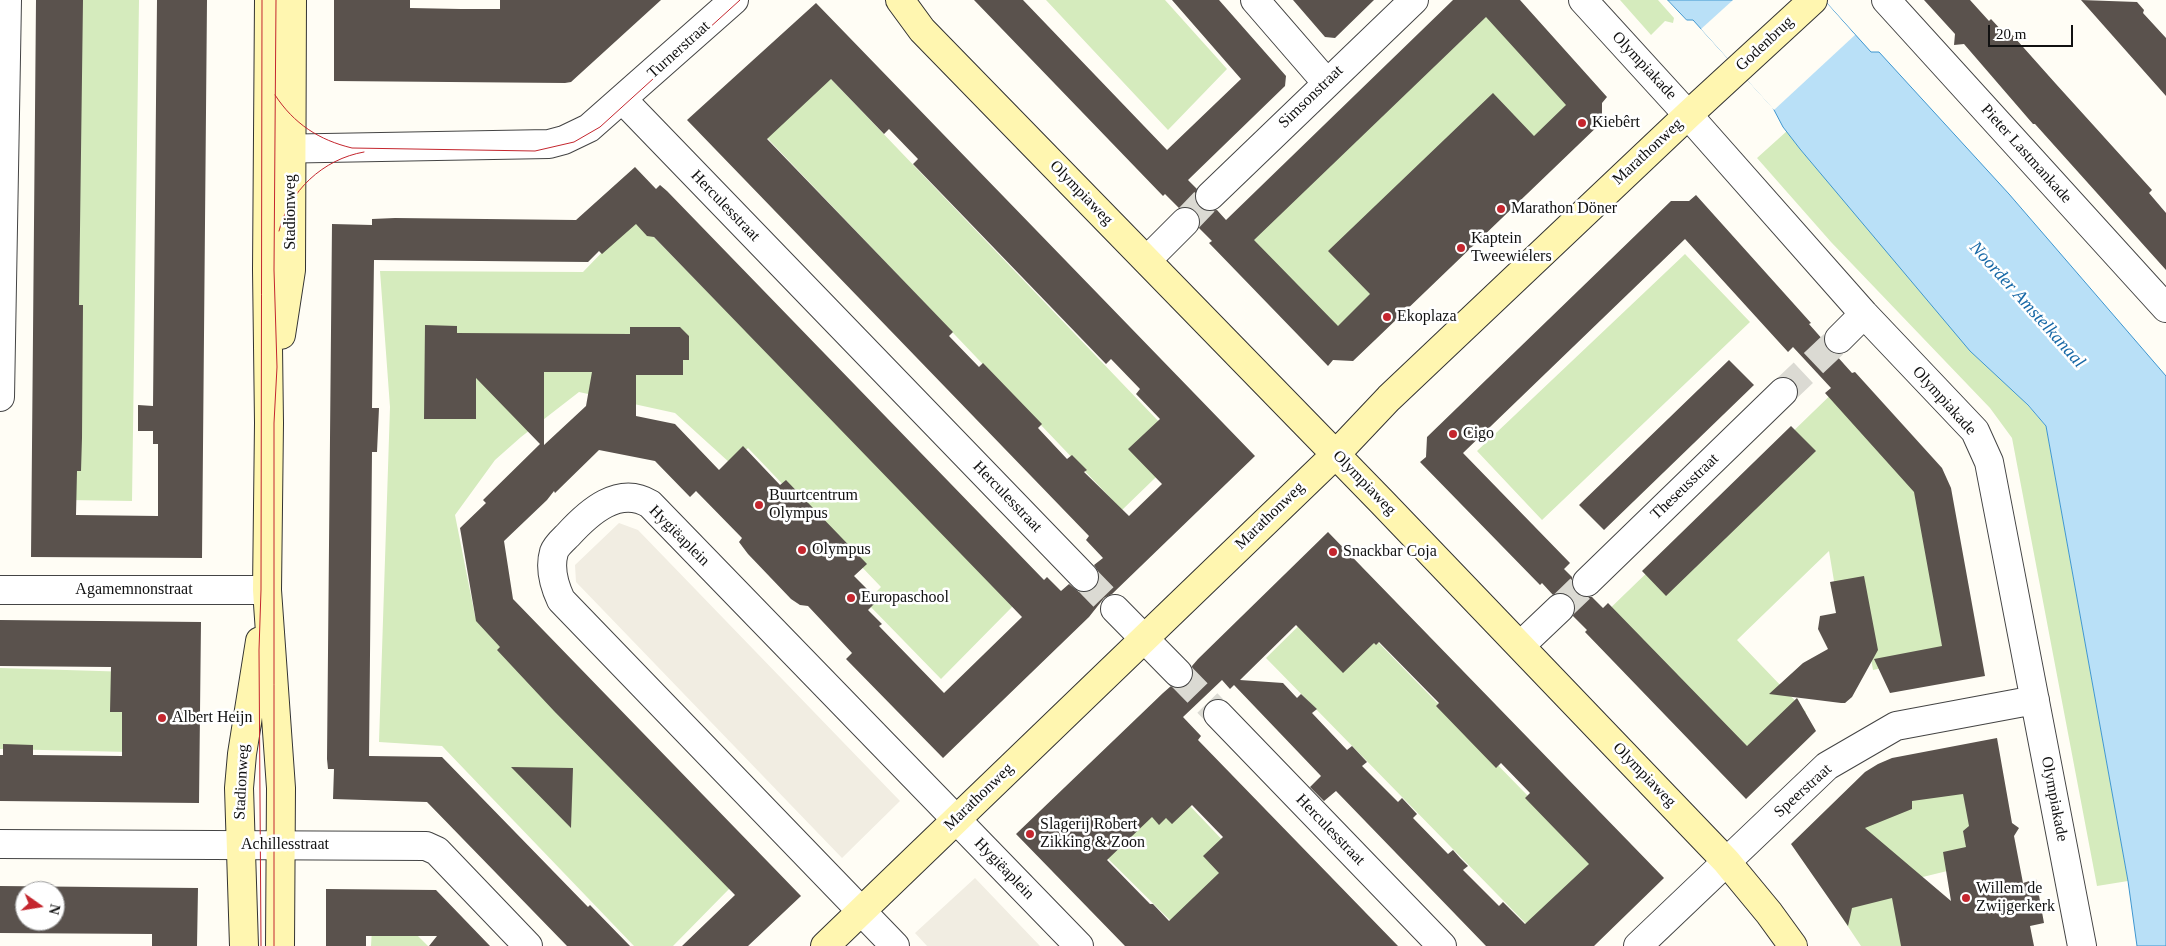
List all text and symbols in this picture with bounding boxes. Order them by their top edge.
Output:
street label: Godenbrug [1732,12,1798,76]
scale bar [1991,15,2076,47]
street label: Turnerstraat [644,17,714,83]
text: 20 m [1996,26,2026,42]
street label: Olympiakade [1608,28,1680,104]
street label: Simsonstraat [1275,61,1347,133]
street label: Pieter Lastmankade [1977,101,2075,207]
place label: Kiebêrt [1592,113,1640,133]
street label: Marathonweg [1609,115,1687,189]
marker: Kiebêrt [1576,117,1588,129]
street label: Olympiaweg [1045,157,1117,229]
street label: Herculesstraat [686,166,764,246]
street label: Stadionweg [281,174,301,250]
place label: Marathon Döner [1511,199,1617,219]
marker: Marathon Döner [1495,203,1507,215]
place label: Kaptein Tweewielers [1471,229,1552,267]
water label: Noorder Amstelkanaal [1965,237,2089,373]
marker: Kaptein Tweewielers [1455,242,1467,254]
place label: Ekoplaza [1397,307,1457,327]
marker: Ekoplaza [1381,311,1393,323]
street label: Olympiakade [1908,363,1980,439]
place label: Cigo [1463,424,1494,444]
marker: Cigo [1447,428,1459,440]
street label: Olympiaweg [1328,447,1400,519]
street label: Theseusstraat [1647,450,1723,524]
street label: Herculesstraat [968,457,1046,537]
street label: Marathonweg [1231,478,1309,554]
place label: Buurtcentrum Olympus [769,486,858,524]
marker: Buurtcentrum Olympus [753,499,765,511]
street label: Hygiëaplein [645,502,713,570]
place label: Olympus [812,540,871,560]
place label: Snackbar Coja [1343,542,1437,562]
marker: Olympus [796,544,808,556]
marker: Snackbar Coja [1327,546,1339,558]
street label: Agamemnonstraat [75,580,193,600]
place label: Europaschool [861,588,949,608]
marker: Europaschool [845,592,857,604]
place label: Albert Heijn [172,708,252,728]
marker: Albert Heijn [156,712,168,724]
street label: Olympiaweg [1608,739,1680,811]
street label: Stadionweg [230,744,254,820]
street label: Olympiakade [2036,755,2072,843]
street label: Marathonweg [940,759,1018,835]
street label: Speerstraat [1770,760,1836,822]
street label: Herculesstraat [1291,790,1369,870]
place label: Slagerij Robert Zikking & Zoon [1040,815,1145,853]
marker: Slagerij Robert Zikking & Zoon [1024,828,1036,840]
street label: Hygiëaplein [970,834,1038,904]
street label: Achillesstraat [241,835,329,855]
place label: Willem de Zwijgerkerk [1976,879,2055,917]
north arrow [15,881,65,931]
marker: Willem de Zwijgerkerk [1960,892,1972,904]
text: N [46,903,63,916]

